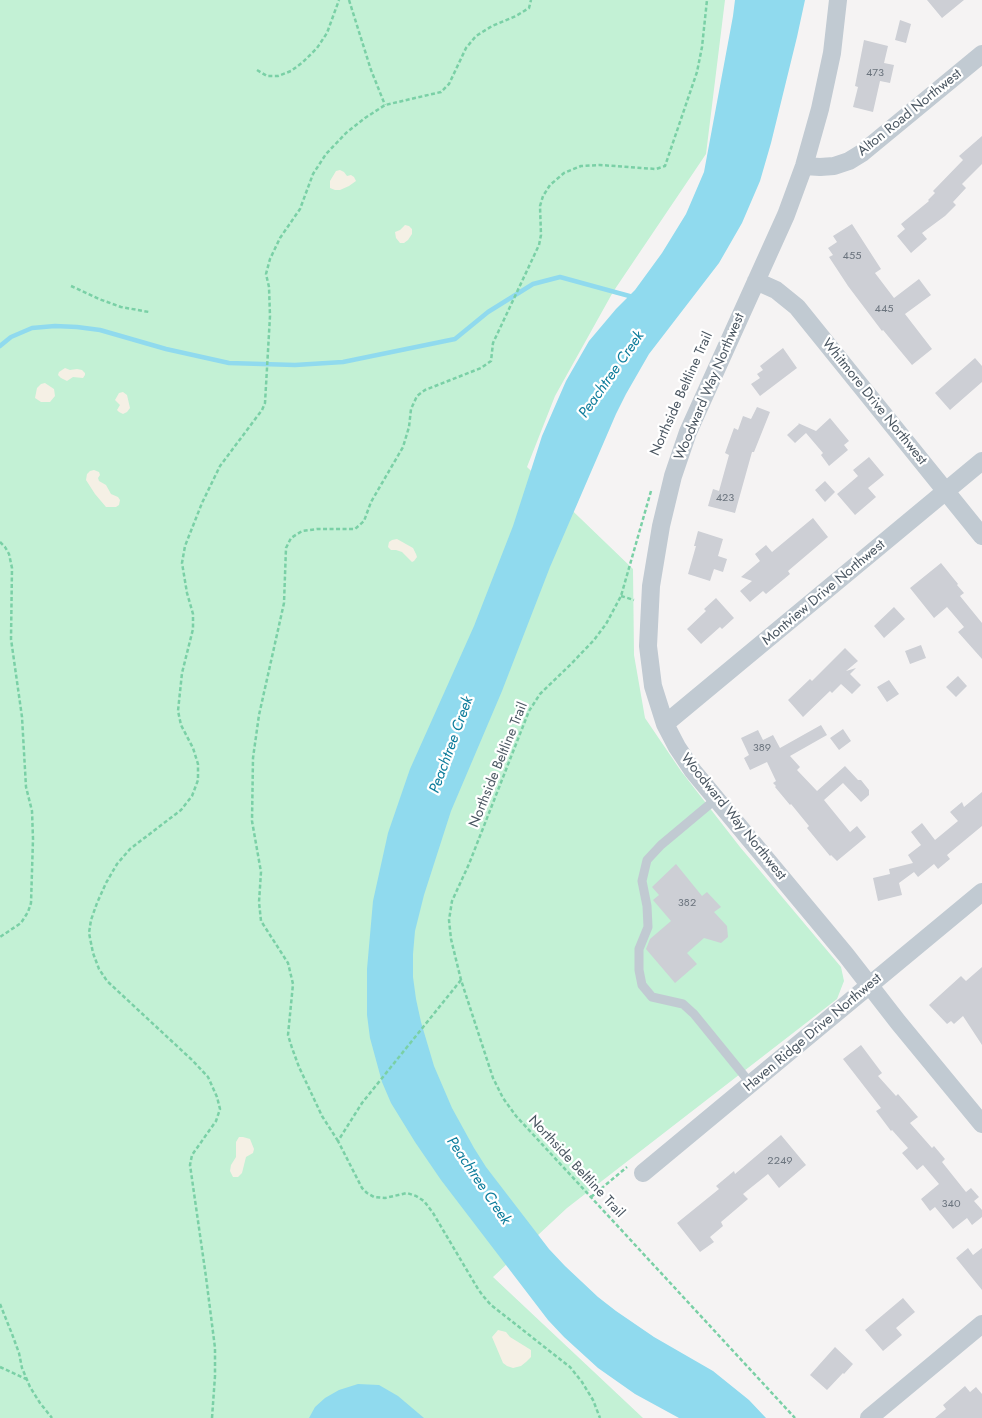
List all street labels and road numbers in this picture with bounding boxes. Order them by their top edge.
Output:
street label: Alton Road Northwest [855,66,965,160]
street label: Woodward Way Northwest [671,311,749,463]
street label: Northside Beltline Trail [647,330,717,458]
street label: Whitmore Drive Northwest [818,335,930,469]
street label: Montview Drive Northwest [759,537,889,649]
street label: Northside Beltline Trail [466,700,532,830]
street label: Woodward Way Northwest [677,750,789,884]
street label: Haven Ridge Drive Northwest [741,970,885,1096]
street label: Northside Beltline Trail [524,1112,628,1222]

